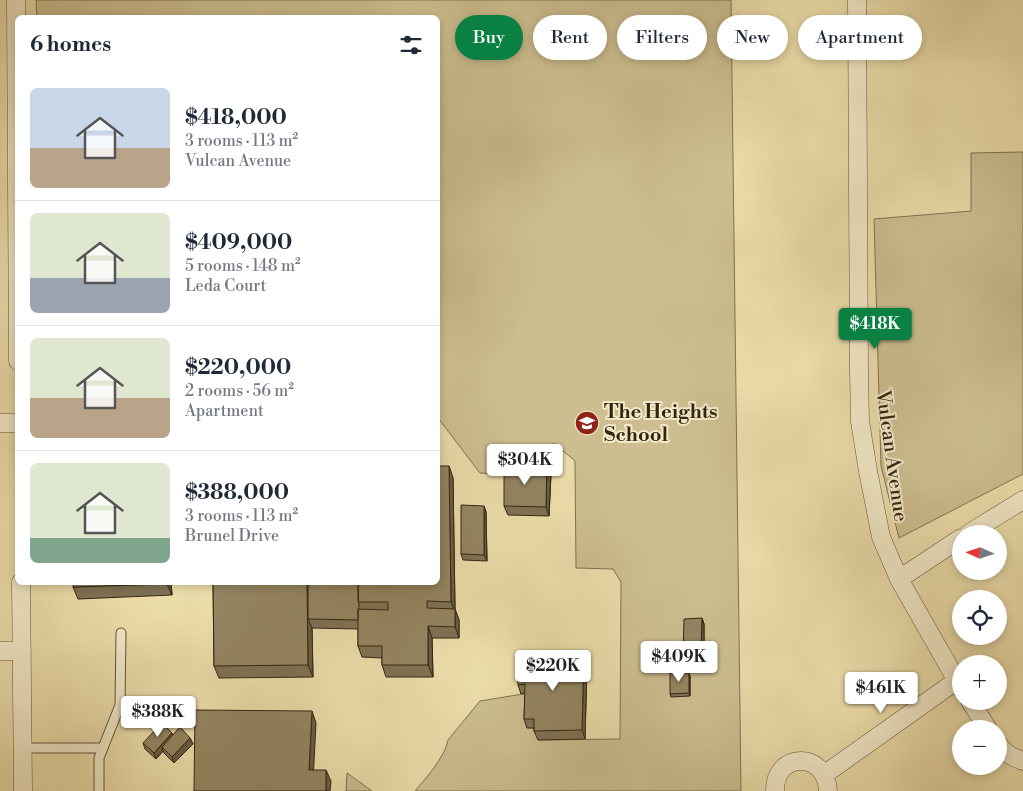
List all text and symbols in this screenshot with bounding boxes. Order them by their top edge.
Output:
chip: Buy [455,15,523,60]
chip: Rent [533,15,607,60]
chip: Filters [617,15,707,60]
chip: New [717,15,788,60]
chip: Apartment [798,15,922,60]
icon: filters [397,31,425,59]
text: 6 homes [30,32,111,58]
text: $418,000 [185,105,287,131]
icon: home [70,108,130,168]
text: 3 rooms · 113 m² [185,131,298,151]
text: Vulcan Avenue [185,151,291,171]
text: $409,000 [185,230,292,256]
icon: home [70,233,130,293]
text: 5 rooms · 148 m² [185,256,301,276]
text: Leda Court [185,276,266,296]
pin: $418K [840,308,910,350]
text: $418K [850,314,900,334]
text: $220,000 [185,355,291,381]
icon: home [70,358,130,418]
text: 2 rooms · 56 m² [185,381,294,401]
street label: Vulcan Avenue [869,388,913,523]
place label: The Heights School [604,400,717,448]
text: Apartment [185,401,264,421]
school or university icon: The Heights School [574,410,600,436]
pin: $304K [490,444,560,486]
text: $304K [498,450,552,470]
text: $388,000 [185,480,289,506]
icon: home [70,483,130,543]
text: 3 rooms · 113 m² [185,506,298,526]
north arrow [952,525,1008,580]
map controls [952,525,1007,775]
text: Brunel Drive [185,526,279,546]
button: locate [952,590,1007,645]
pin: $409K [644,640,714,683]
text: $409K [652,647,706,667]
pin: $220K [518,650,588,692]
button: + [952,655,1007,710]
text: $220K [526,656,580,676]
pin: $461K [846,672,916,714]
text: $461K [856,678,906,698]
pin: $388K [123,696,193,738]
text: $388K [132,702,184,722]
button: − [952,720,1007,775]

